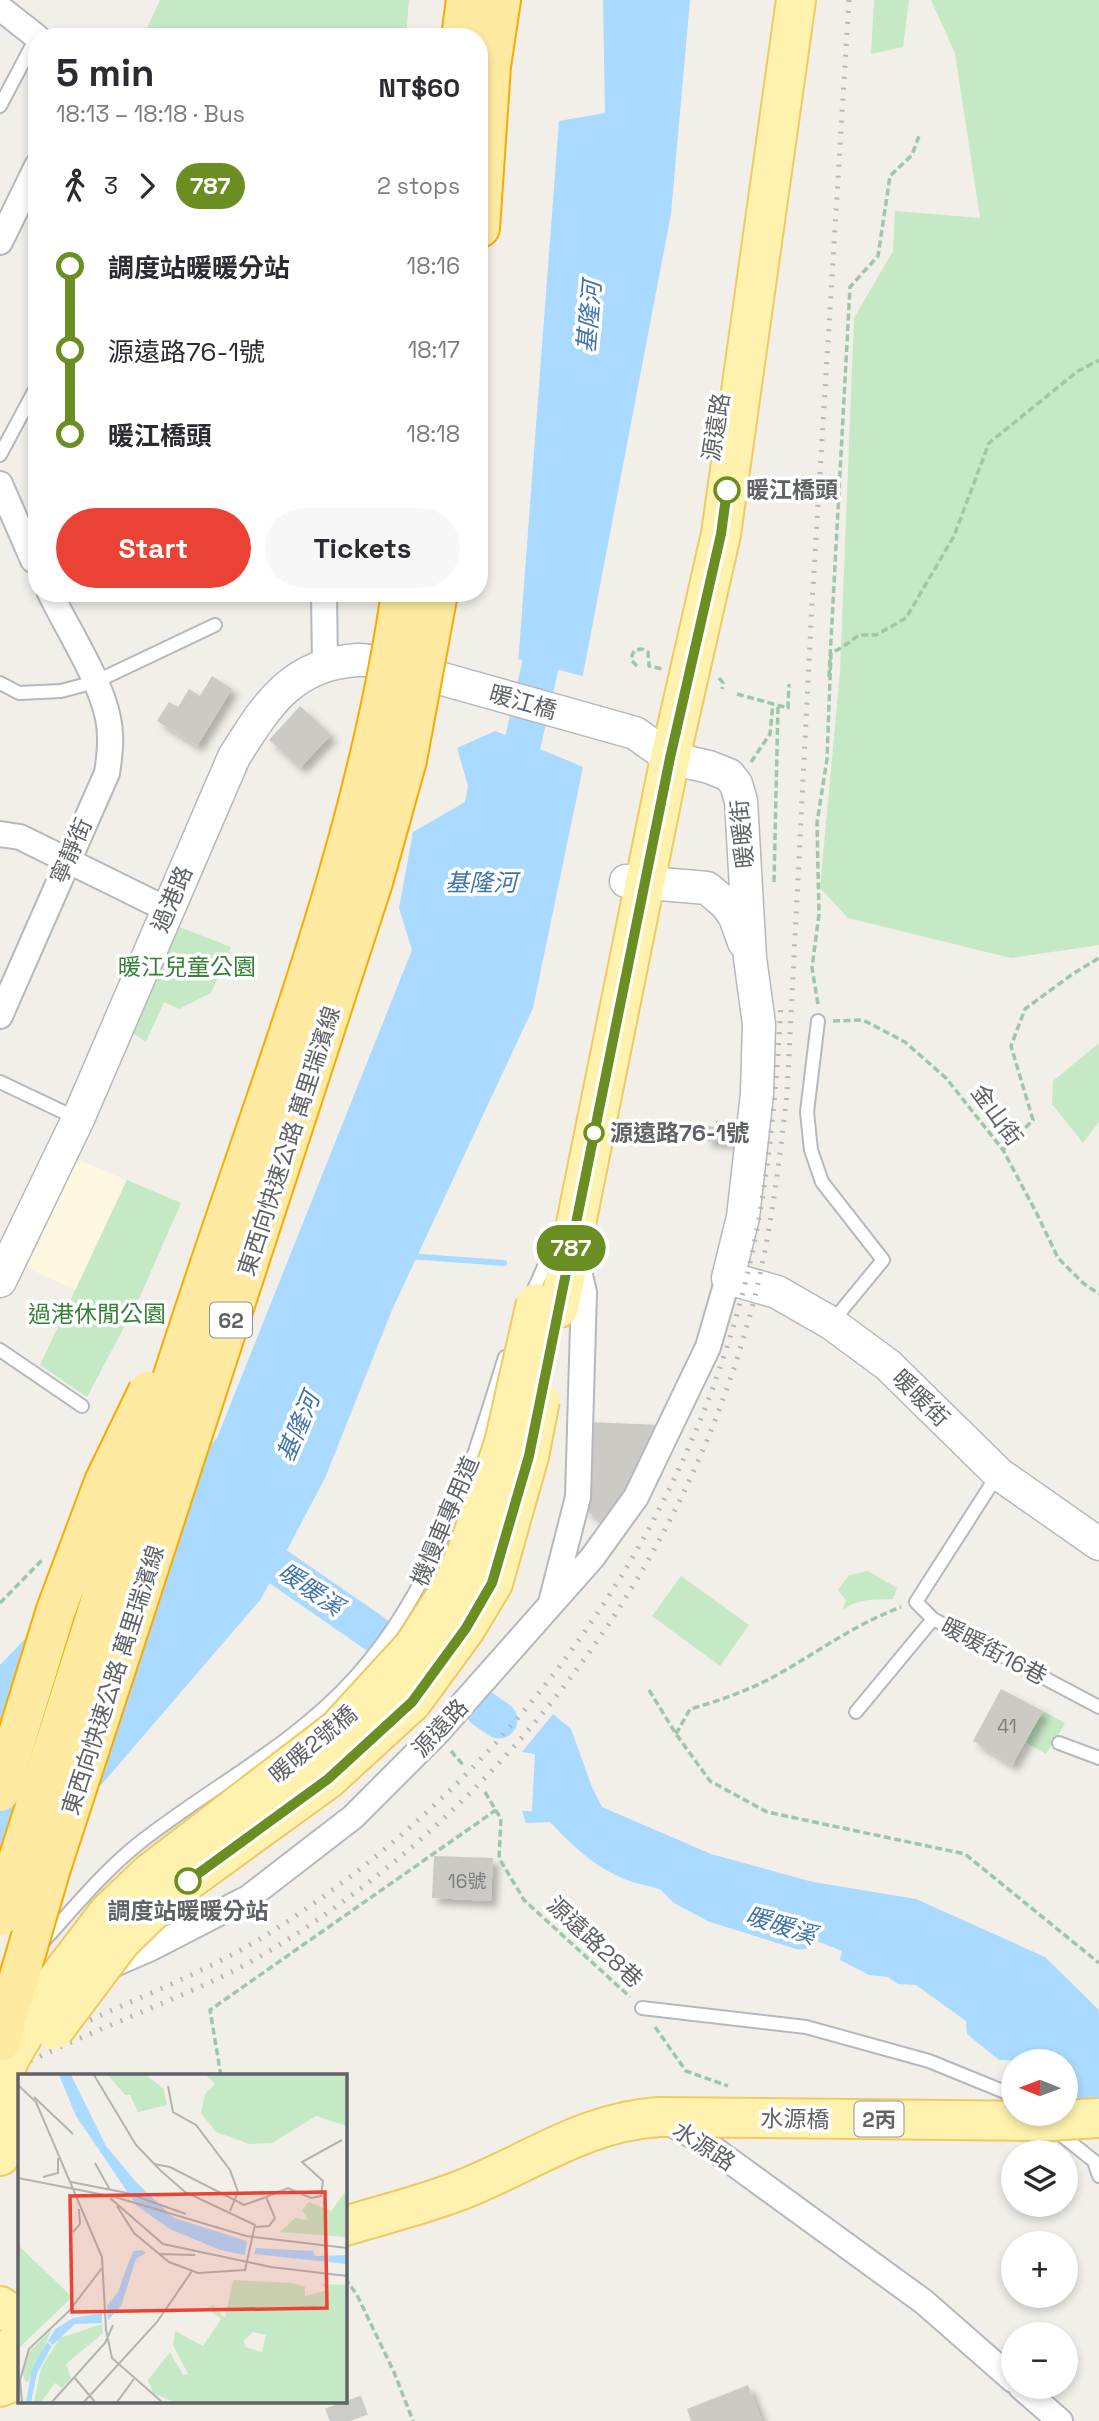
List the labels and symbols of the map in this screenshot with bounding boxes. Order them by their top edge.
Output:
water label: 基隆河 [570,276,608,354]
street label: 源遠路 [696,391,736,463]
place label: 暖江橋頭 [746,475,838,505]
marker: 暖江橋頭 [714,477,740,503]
street label: 暖江橋 [486,678,560,726]
street label: 暖暖街 [724,798,760,870]
street label: 寧靜街 [43,813,99,889]
street label: 過港路 [145,861,199,937]
water label: 基隆河 [445,867,521,898]
park label: 暖江兒童公園 [118,952,256,982]
street label: 東西向快速公路 萬里瑞濱線 [231,1002,347,1280]
street label: 金山街 [965,1078,1029,1152]
place label: 源遠路76-1號 [610,1118,749,1148]
marker: 源遠路76-1號 [584,1123,604,1143]
line badge: 787 [531,1225,611,1271]
park label: 過港休閒公園 [28,1299,166,1329]
road number: 62 [210,1302,252,1338]
street label: 暖暖街 [886,1363,956,1433]
water label: 基隆河 [270,1384,328,1466]
street label: 機慢車專用道 [404,1452,486,1590]
street label: 東西向快速公路 萬里瑞濱線 [55,1541,171,1819]
water label: 暖暖溪 [273,1556,352,1624]
street label: 暖暖街16巷 [936,1611,1052,1691]
street label: 源遠路 [406,1693,474,1763]
street label: 暖暖2號橋 [263,1698,363,1790]
house number: 41 [997,1714,1017,1739]
marker: 調度站暖暖分站 [175,1868,201,1894]
house number: 16號 [448,1869,486,1894]
street label: 源遠路28巷 [541,1890,649,1994]
place label: 調度站暖暖分站 [108,1896,269,1926]
water label: 暖暖溪 [742,1899,823,1952]
north arrow [1001,2049,1078,2126]
inset map [18,2074,346,2404]
road number: 2丙 [854,2102,903,2136]
street label: 水源橋 [760,2103,830,2135]
street label: 水源路 [667,2115,741,2177]

